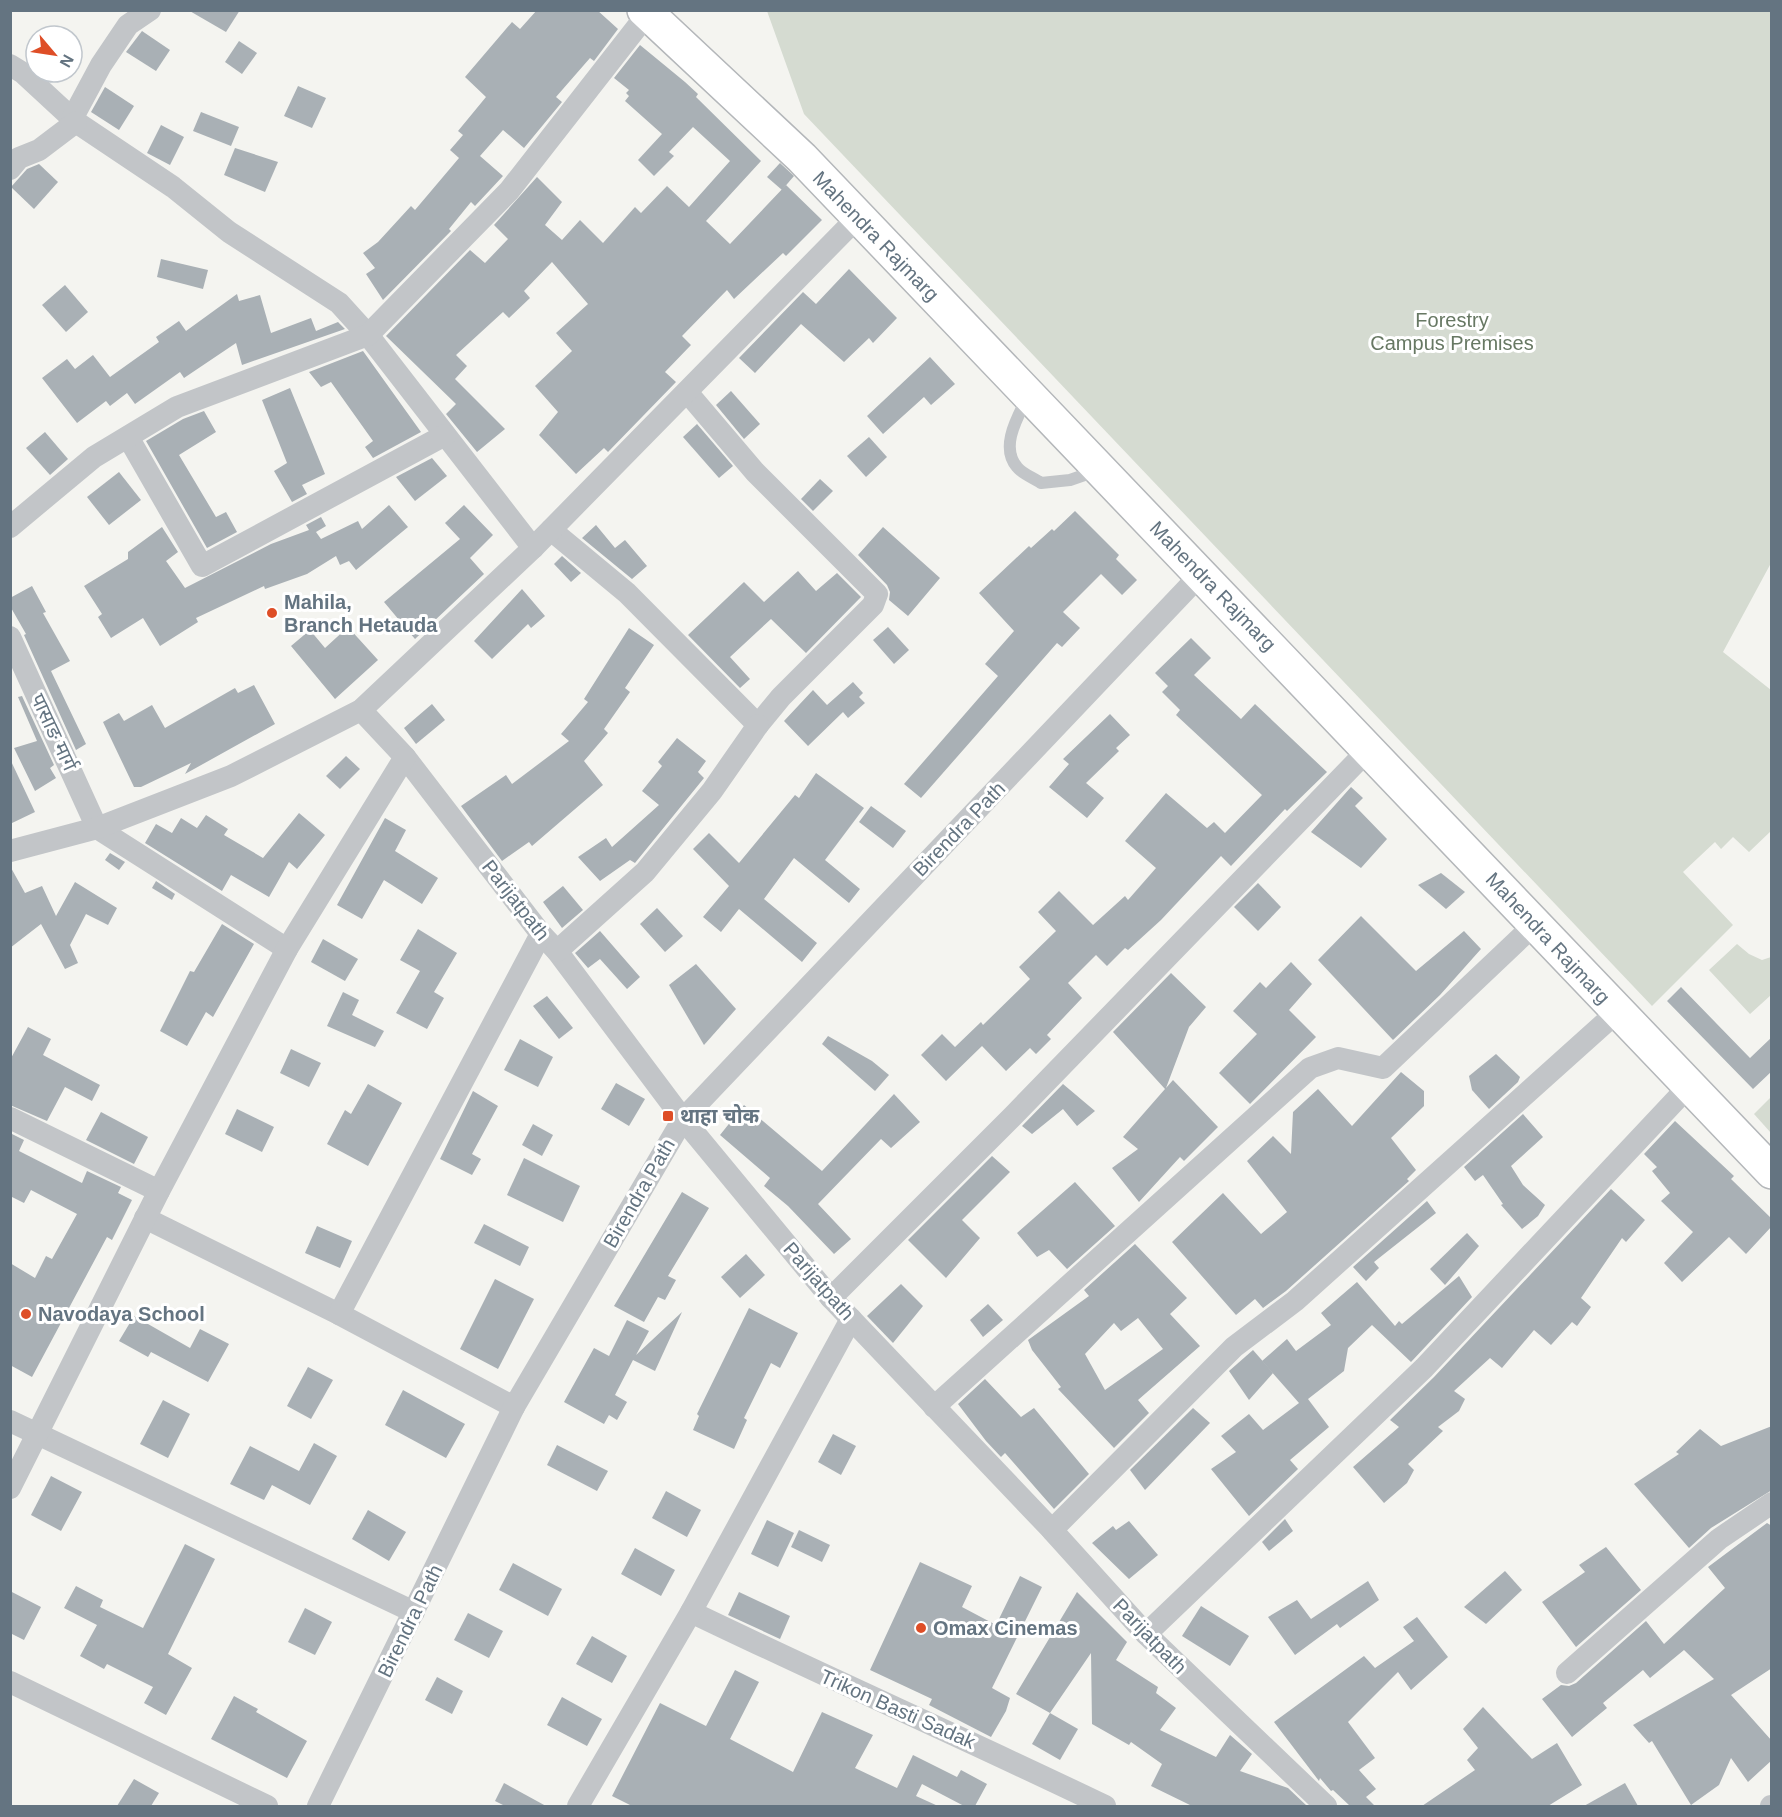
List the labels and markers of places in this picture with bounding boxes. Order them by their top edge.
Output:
place label: Mahila, Branch Hetauda [284,591,438,636]
marker: Mahila, Branch Hetauda [265,606,279,620]
place label: थाहा चोक [680,1104,760,1127]
marker: थाहा चोक [661,1109,675,1123]
place label: Navodaya School [38,1303,205,1325]
marker: Navodaya School [19,1307,33,1321]
place label: Omax Cinemas [933,1617,1078,1639]
marker: Omax Cinemas [914,1621,928,1635]

